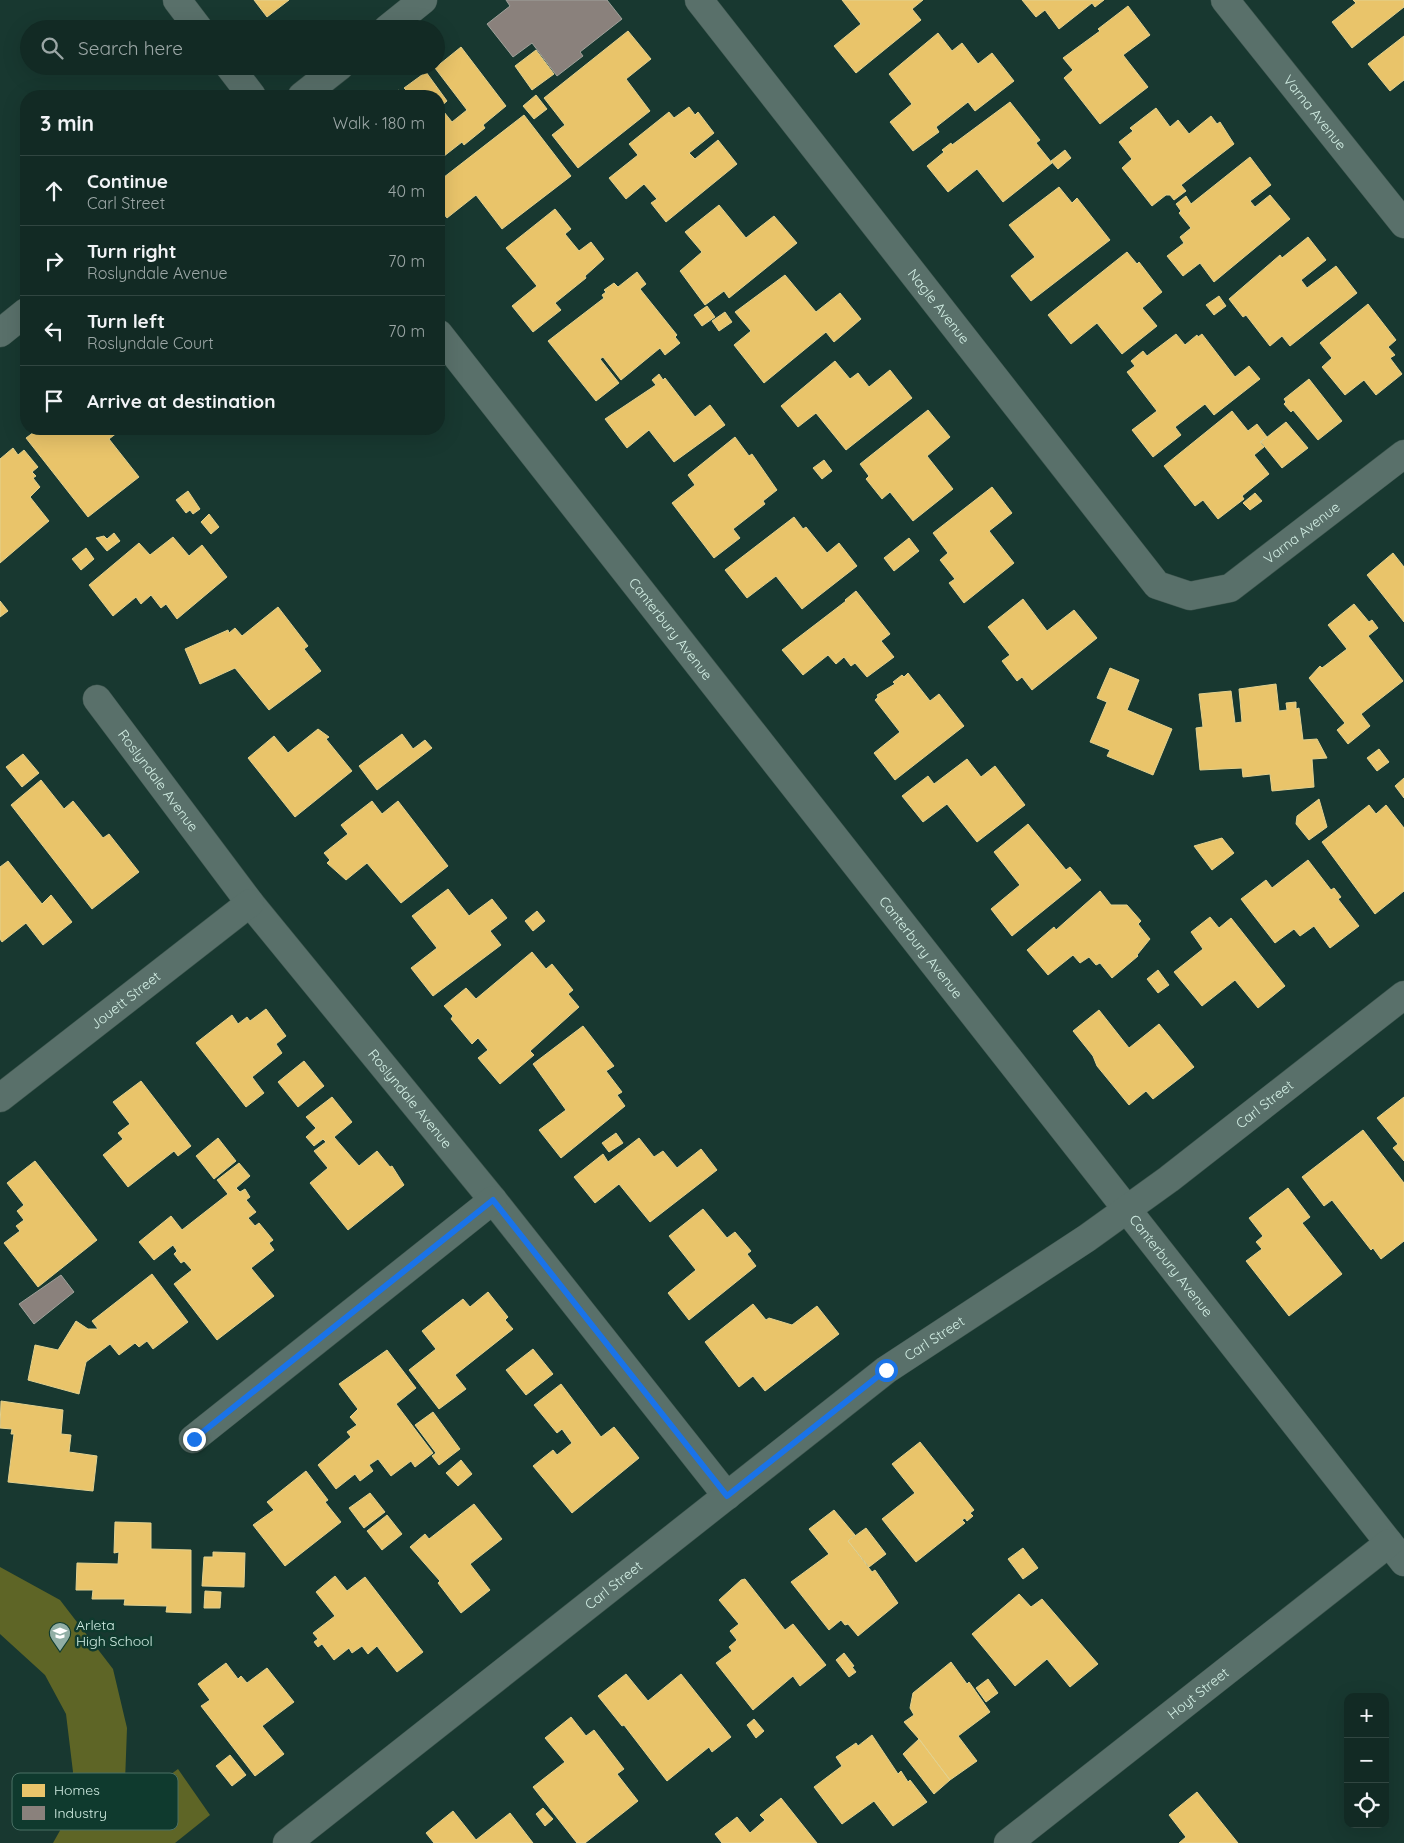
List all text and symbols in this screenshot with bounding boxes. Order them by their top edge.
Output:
search box [20,20,445,75]
icon: search [38,34,66,62]
text: Search here [78,36,183,60]
street label: Varna Avenue [1279,71,1350,154]
text: 3 min [40,110,94,136]
text: Walk · 180 m [333,113,425,133]
text: Continue [87,169,168,193]
icon: ahead [40,177,68,205]
text: 40 m [388,181,425,201]
text: Carl Street [87,193,165,213]
text: Turn right [87,239,176,263]
icon: right [40,247,68,275]
text: 70 m [388,251,425,271]
text: Roslyndale Avenue [87,263,228,283]
street label: Nagle Avenue [904,265,974,347]
text: Turn left [87,309,165,333]
icon: left [40,317,68,345]
text: 70 m [388,321,425,341]
text: Roslyndale Court [87,333,214,353]
icon: arrive [40,387,68,415]
text: Arrive at destination [87,389,276,413]
street label: Varna Avenue [1260,498,1343,568]
street label: Canterbury Avenue [625,574,717,684]
street label: Roslyndale Avenue [114,726,202,835]
street label: Canterbury Avenue [875,892,967,1002]
street label: Jouett Street [87,967,164,1033]
street label: Roslyndale Avenue [364,1045,456,1152]
street label: Carl Street [1232,1076,1297,1132]
street label: Canterbury Avenue [1125,1211,1217,1321]
street label: Carl Street [901,1312,968,1365]
route start [875,1359,898,1382]
route end [183,1428,206,1451]
street label: Carl Street [581,1557,646,1613]
place label: Arleta High School [76,1616,153,1650]
school or university icon: Arleta High School [48,1621,72,1652]
street label: Hoyt Street [1164,1663,1233,1723]
map controls [1344,1693,1389,1828]
button: + [1344,1693,1389,1738]
button: − [1344,1738,1389,1783]
legend [12,1773,178,1830]
text: Homes [54,1781,100,1799]
button: locate [1344,1783,1389,1828]
text: Industry [54,1804,107,1822]

